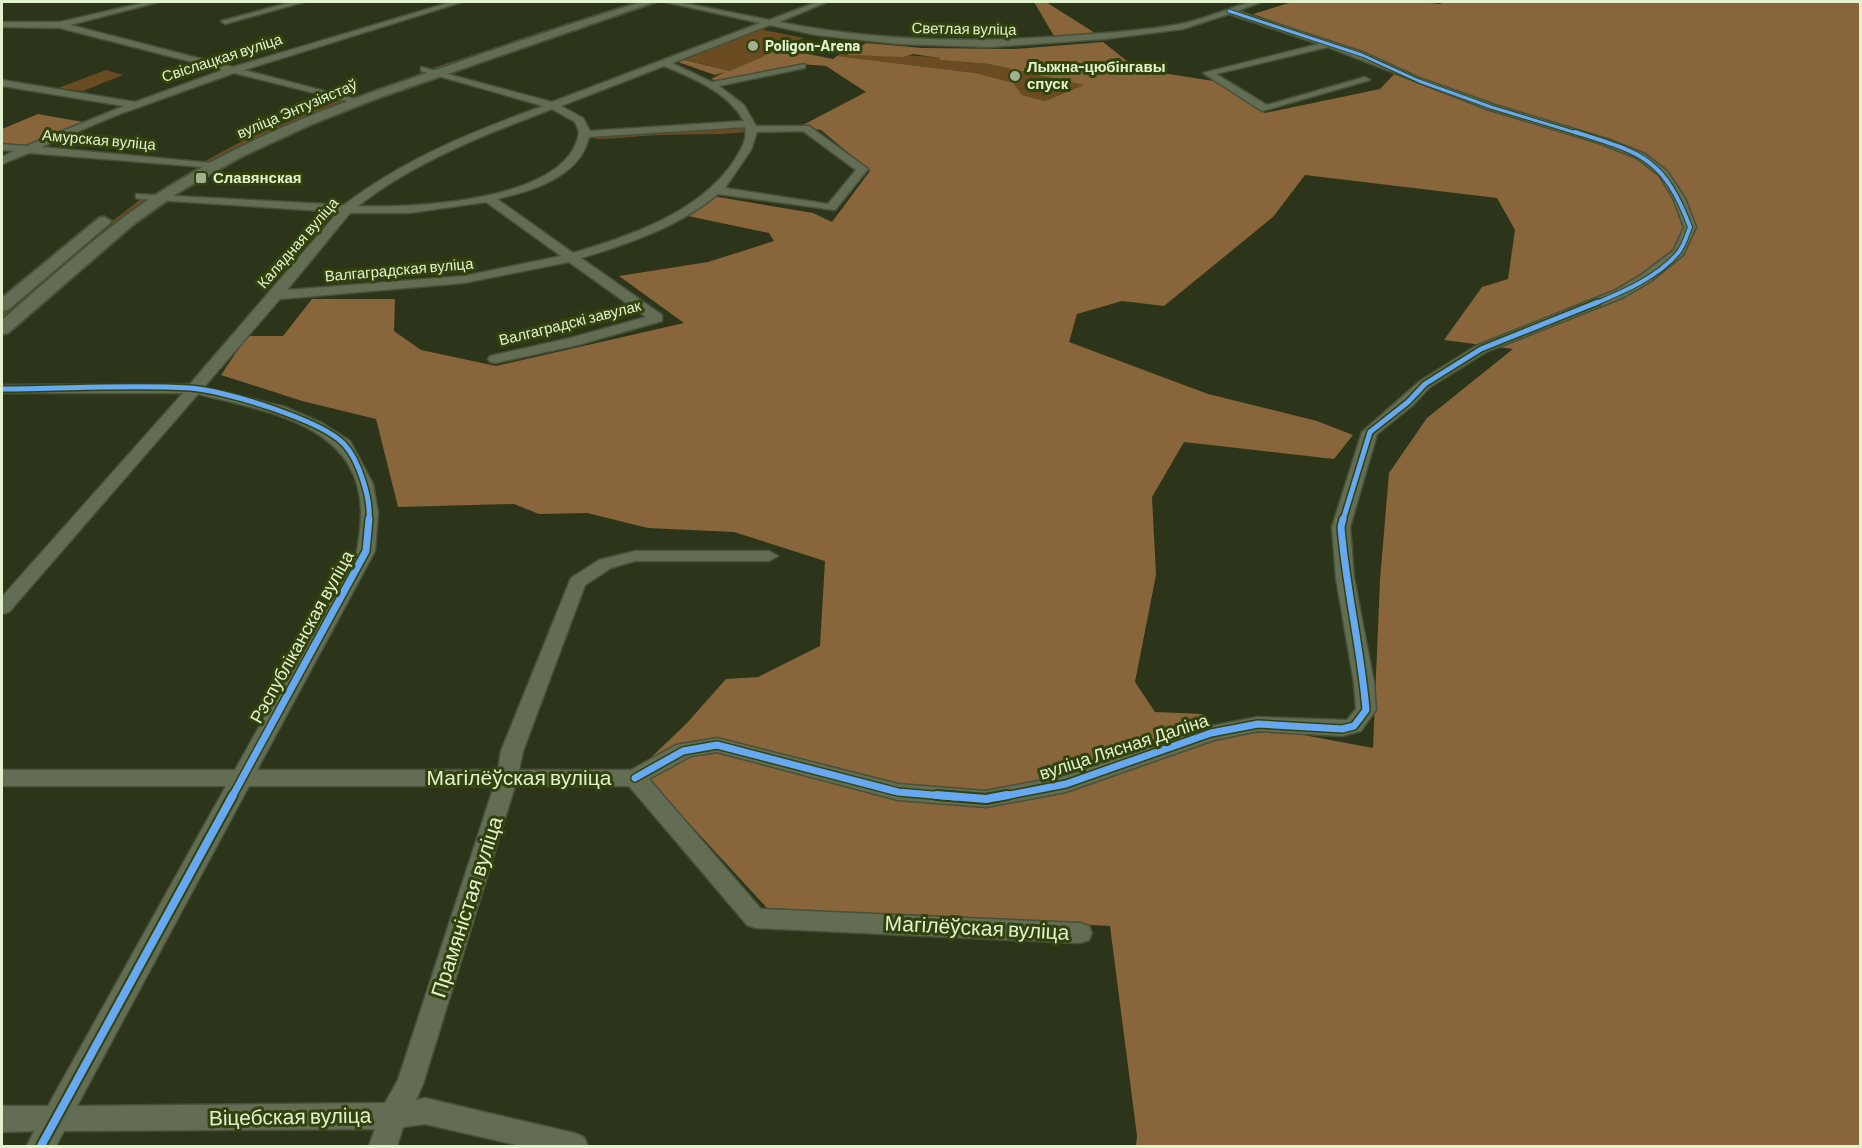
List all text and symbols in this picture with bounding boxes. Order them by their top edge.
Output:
street label: Светлая вуліца [911,18,1017,38]
street label: Свіслацкая вуліца [159,29,285,85]
place label: Poligon-Arena [765,36,860,54]
marker: Poligon-Arena [746,39,760,53]
place label: Лыжна-цюбінгавы спуск [1027,57,1165,92]
marker: Лыжна-цюбінгавы спуск [1008,69,1022,83]
street label: вуліца Энтузіястаў [234,74,360,142]
street label: Амурская вуліца [42,125,157,153]
place label: Славянская [213,168,301,186]
marker: Славянская [194,171,208,185]
street label: Калядная вуліца [253,193,342,291]
street label: Валгаградская вуліца [324,253,475,284]
street label: Валгаградскі завулак [497,296,643,348]
street label: Рэспубліканская вуліца [244,545,358,727]
street label: вуліца Лясная Даліна [1036,708,1212,784]
street label: Магілёўская вуліца [427,764,612,789]
street label: Прамяністая вуліца [424,812,507,1000]
street label: Магілёўская вуліца [884,909,1070,944]
street label: Віцебская вуліца [209,1102,372,1129]

